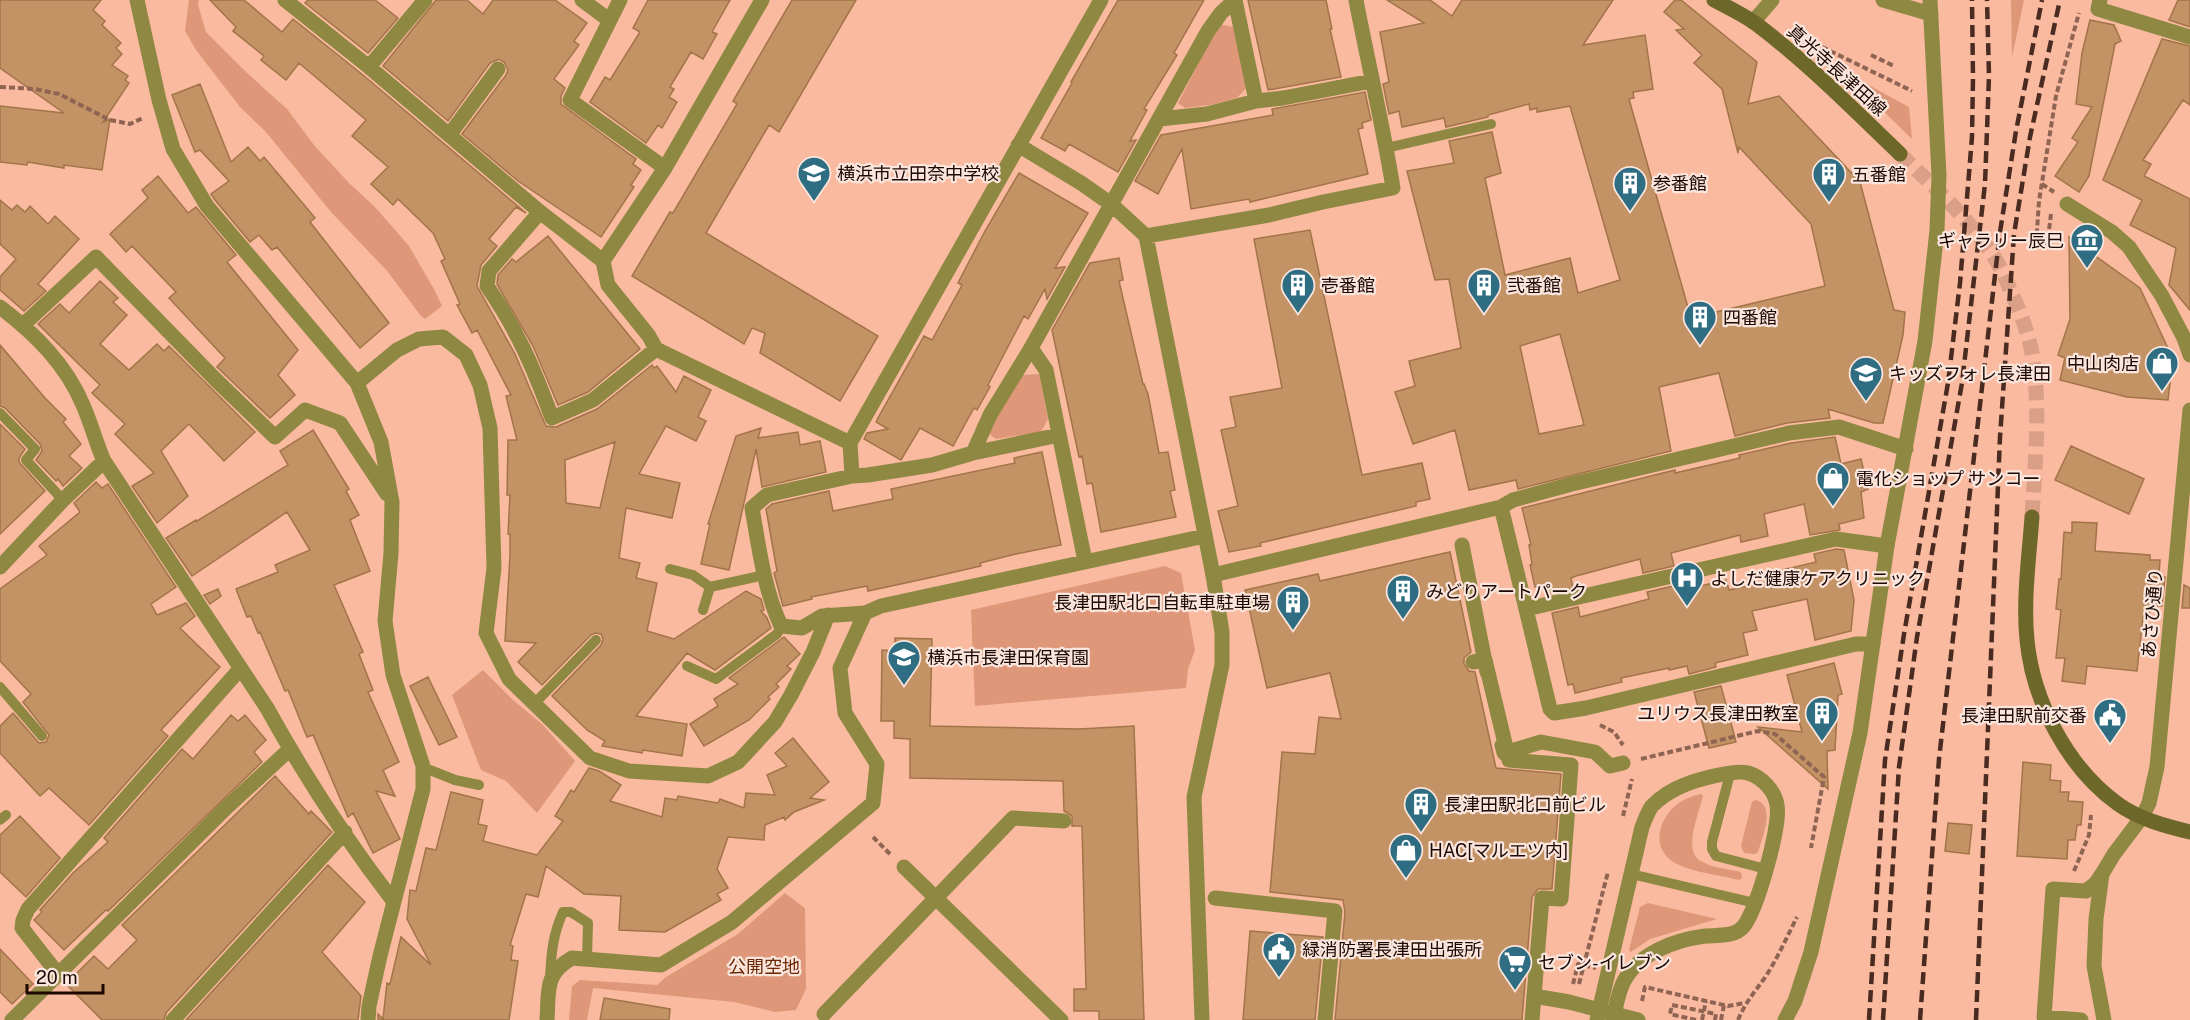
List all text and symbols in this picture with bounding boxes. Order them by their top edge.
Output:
street label: 真光寺長津田線 [1783,20,1891,120]
school or university icon: 横浜市立田奈中学校 [796,155,832,202]
building icon: 五番館 [1811,156,1847,203]
place label: 横浜市立田奈中学校 [837,163,999,184]
place label: 五番館 [1852,164,1906,185]
building icon: 参番館 [1612,165,1648,212]
place label: 参番館 [1653,173,1707,194]
museum icon: ギャラリー辰巳 [2069,222,2105,269]
place label: ギャラリー辰巳 [1938,230,2064,251]
building icon: 壱番館 [1280,267,1316,314]
building icon: 弐番館 [1466,267,1502,314]
place label: 壱番館 [1321,275,1375,296]
place label: 弐番館 [1507,275,1561,296]
building icon: 四番館 [1682,299,1718,346]
place label: 四番館 [1723,307,1777,328]
shop icon: 中山肉店 [2144,345,2180,392]
place label: 中山肉店 [2067,353,2139,374]
school or university icon: キッズフォレ長津田 [1848,355,1884,402]
place label: キッズフォレ長津田 [1889,363,2051,384]
shop icon: 電化ショップ サンコー [1815,460,1851,507]
place label: 電化ショップ サンコー [1856,468,2040,489]
hospital icon: よしだ健康ケアクリニック [1669,560,1705,607]
street label: あさひ通り [2138,567,2166,659]
place label: よしだ健康ケアクリニック [1710,568,1925,589]
building icon: みどりアートパーク [1385,573,1421,620]
place label: みどりアートパーク [1426,581,1587,602]
building icon: 長津田駅北口自転車駐車場 [1275,584,1311,631]
place label: 長津田駅北口自転車駐車場 [1054,592,1270,613]
school or university icon: 横浜市長津田保育園 [886,639,922,686]
place label: 横浜市長津田保育園 [927,647,1089,668]
building icon: ユリウス長津田教室 [1804,695,1840,742]
public building icon: 長津田駅前交番 [2092,697,2128,744]
place label: ユリウス長津田教室 [1637,703,1799,724]
place label: 長津田駅前交番 [1961,705,2087,726]
building icon: 長津田駅北口前ビル [1403,786,1439,833]
place label: 長津田駅北口前ビル [1444,794,1606,815]
shop icon: HAC[マルエツ内] [1388,832,1424,879]
place label: HAC[マルエツ内] [1429,840,1568,861]
public building icon: 緑消防署長津田出張所 [1261,931,1297,978]
place label: 緑消防署長津田出張所 [1302,939,1482,960]
supermarket icon: セブン-イレブン [1497,944,1533,991]
place label: セブン-イレブン [1538,952,1671,973]
park label: 公開空地 [728,956,800,977]
scale bar [27,957,104,995]
text: 20 m [36,967,78,988]

